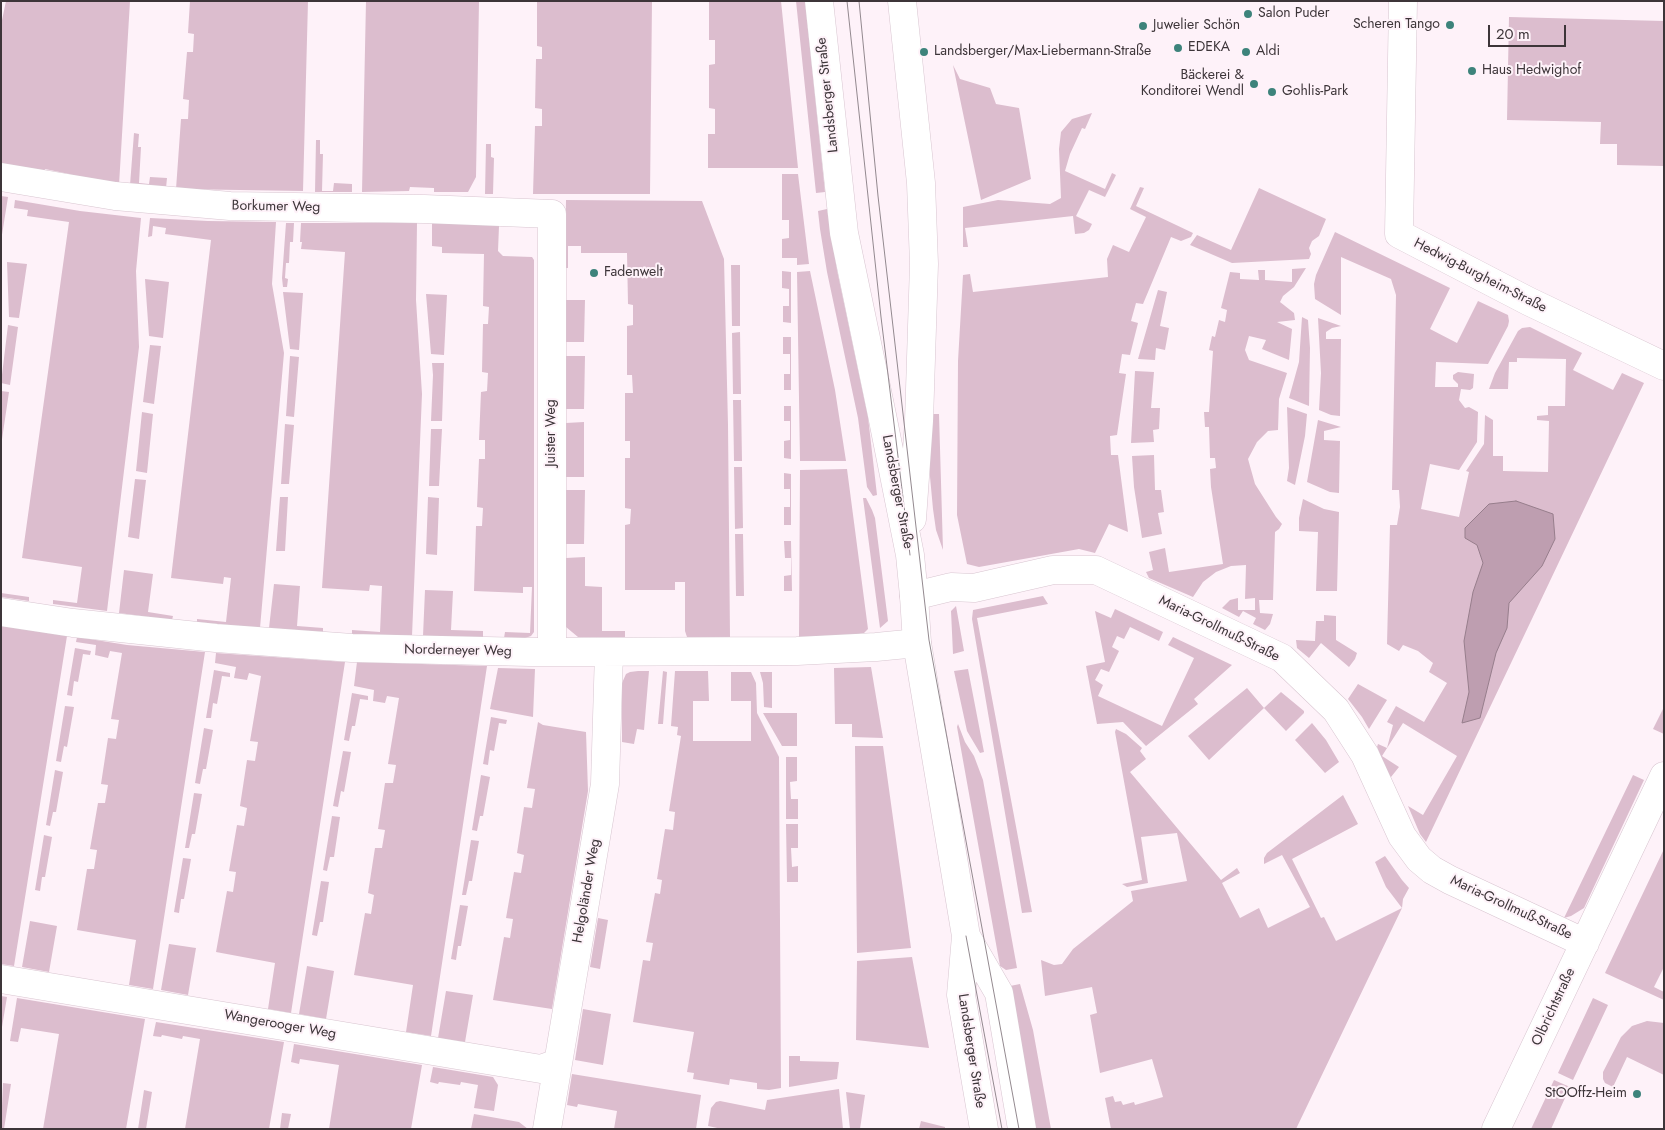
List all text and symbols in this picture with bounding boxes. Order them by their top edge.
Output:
place label: Salon Puder [1258,6,1330,22]
marker: Salon Puder [1242,8,1254,20]
scale bar [1490,15,1568,47]
place label: Scheren Tango [1353,17,1440,33]
place label: Juwelier Schön [1153,18,1240,34]
marker: Scheren Tango [1444,19,1456,31]
marker: Juwelier Schön [1137,20,1149,32]
text: 20 m [1496,23,1530,45]
street label: Landsberger Straße [814,37,842,153]
place label: EDEKA [1188,40,1230,56]
marker: EDEKA [1172,42,1184,54]
place label: Landsberger/Max-Liebermann-Straße [934,44,1151,60]
place label: Aldi [1256,44,1280,60]
marker: Landsberger/Max-Liebermann-Straße [918,46,930,58]
marker: Aldi [1240,46,1252,58]
place label: Haus Hedwighof [1482,63,1581,79]
marker: Haus Hedwighof [1466,65,1478,77]
place label: Bäckerei & Konditorei Wendl [1141,68,1244,100]
marker: Bäckerei & Konditorei Wendl [1248,78,1260,90]
place label: Gohlis-Park [1282,84,1348,100]
marker: Gohlis-Park [1266,86,1278,98]
street label: Borkumer Weg [232,198,320,216]
street label: Hedwig-Burgheim-Straße [1411,235,1549,317]
place label: Fadenwelt [604,265,663,281]
marker: Fadenwelt [588,267,600,279]
street label: Juister Weg [544,399,560,467]
street label: Landsberger Straße [878,434,916,550]
street label: Maria-Grollmuß-Straße [1156,592,1282,666]
street label: Norderneyer Weg [404,642,512,660]
street label: Helgoländer Weg [570,838,604,944]
street label: Maria-Grollmuß-Straße [1447,872,1575,944]
street label: Olbrichtstraße [1529,965,1579,1049]
street label: Landsberger Straße [954,993,988,1109]
street label: Wangerooger Weg [223,1007,337,1043]
place label: StOOffz-Heim [1545,1086,1627,1102]
marker: StOOffz-Heim [1631,1088,1643,1100]

